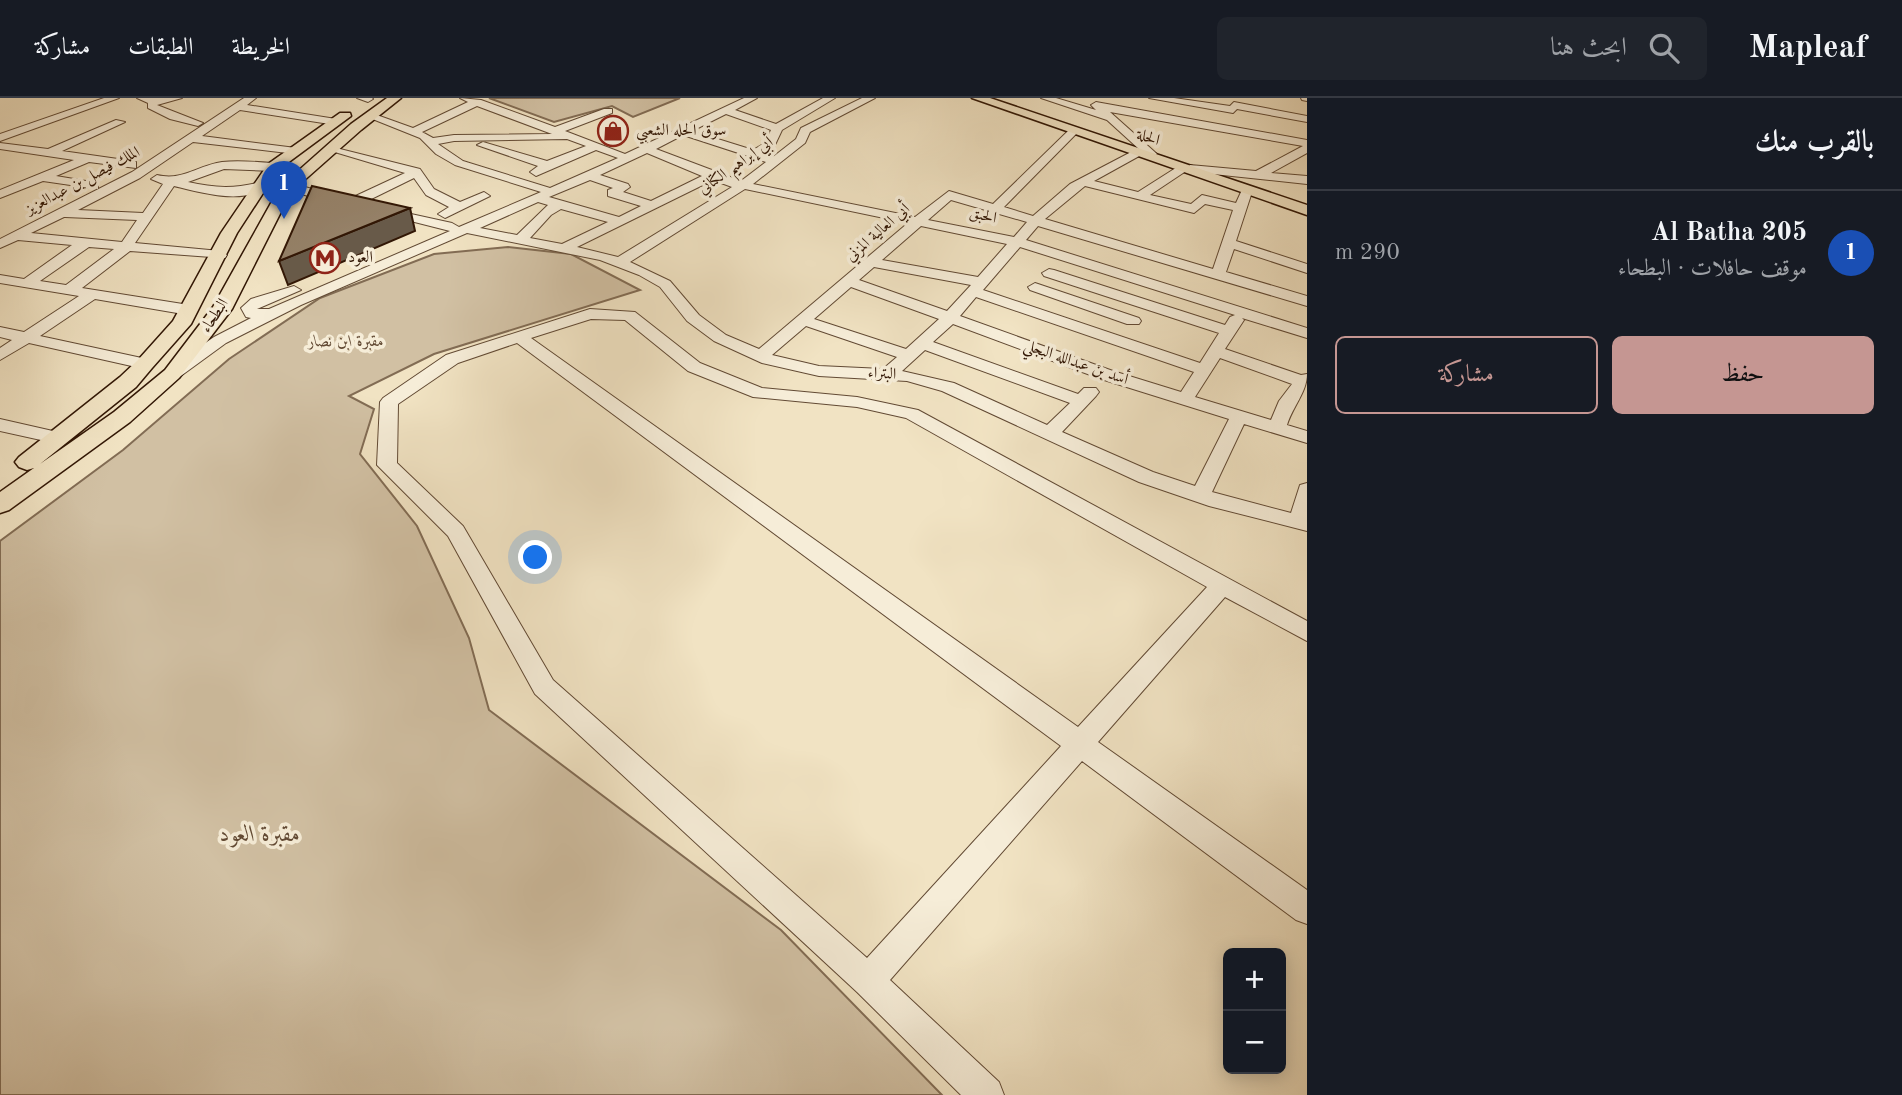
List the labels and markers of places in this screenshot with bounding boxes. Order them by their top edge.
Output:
shop icon: سوق الحله الشعبي [596,114,630,148]
place label: سوق الحله الشعبي [636,123,726,145]
pin: 1 [261,161,307,219]
metro station icon: العود [308,241,342,275]
place label: العود [348,250,373,267]

